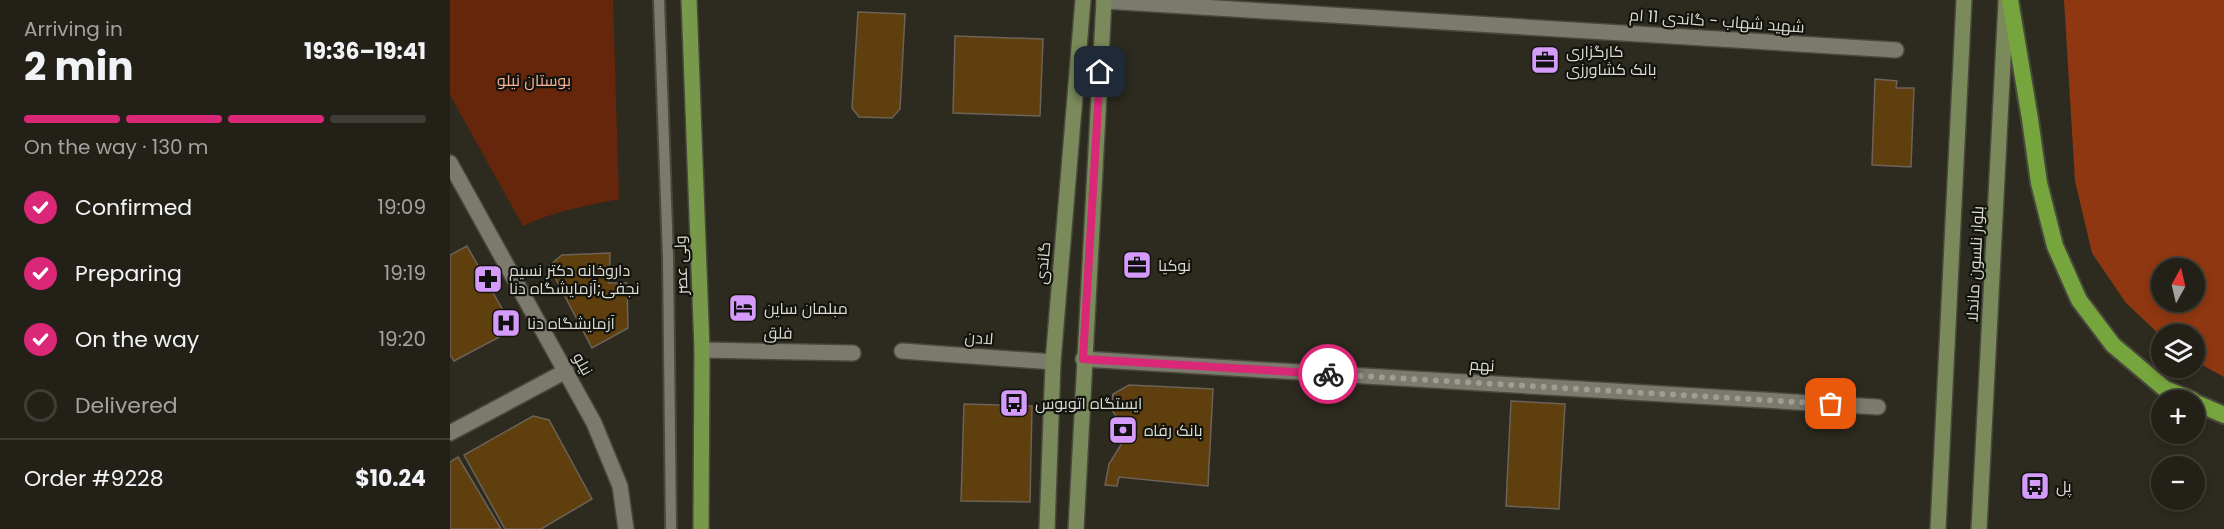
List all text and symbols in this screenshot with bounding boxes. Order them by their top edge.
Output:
street label: شهید شهاب - گاندی 11 ام [1629,3,1805,39]
text: Arriving in [24,15,123,43]
text: 19:36–19:41 [304,36,426,67]
text: 2 min [24,39,134,94]
place label: کارگزاری بانک کشاورزی [1566,40,1657,81]
office icon: کارگزاری بانک کشاورزی [1529,44,1561,76]
pin [1074,46,1125,97]
icon: home [1083,55,1116,88]
park label: بوستان نیلو [497,69,571,92]
text: On the way · 130 m [24,133,208,161]
icon: check [24,191,57,224]
text: Confirmed [75,192,192,223]
text: 19:09 [378,193,426,221]
street label: بلوار نلسون ماندلا [1960,205,1990,323]
street label: ولی عصر [668,235,694,296]
street label: گاندی [1030,241,1056,285]
office icon: نوکیا [1121,249,1153,281]
place label: نوکیا [1158,254,1191,277]
icon: check [24,257,57,290]
text: Preparing [75,258,182,289]
north arrow [2151,258,2205,312]
map controls [2151,258,2205,510]
text: 19:19 [384,259,426,287]
place label: داروخانه دکتر نسیم نجفی;آزمایشگاه دنا [509,259,639,300]
pharmacy icon: داروخانه دکتر نسیم نجفی;آزمایشگاه دنا [472,263,504,295]
hotel icon: مبلمان ساین [727,292,759,324]
place label: مبلمان ساین [764,297,848,320]
hospital icon: آزمایشگاه دنا [490,307,522,339]
place label: آزمایشگاه دنا [527,312,616,335]
street label: فلق [763,321,793,345]
icon: check [24,323,57,356]
text: On the way [75,324,199,355]
button: layers [2151,324,2205,378]
text: 19:20 [379,325,426,353]
street label: لادن [964,326,994,350]
courier [1298,344,1358,404]
street label: نیلو [567,348,599,380]
street label: نهم [1469,353,1495,377]
icon: bike [1312,358,1345,391]
pin [1805,378,1856,429]
bus stop icon: ایستگاه اتوبوس [998,387,1030,419]
icon: bag [1814,387,1847,420]
text: Delivered [75,390,178,421]
button: + [2151,390,2205,444]
place label: ایستگاه اتوبوس [1035,392,1142,415]
bank icon: بانک رفاه [1107,414,1139,446]
place label: بانک رفاه [1144,419,1203,442]
button: − [2151,456,2205,510]
text: Order #9228 [24,463,164,494]
text: $10.24 [355,463,426,494]
bus stop icon: پل [2019,470,2051,502]
place label: پل [2056,475,2072,498]

